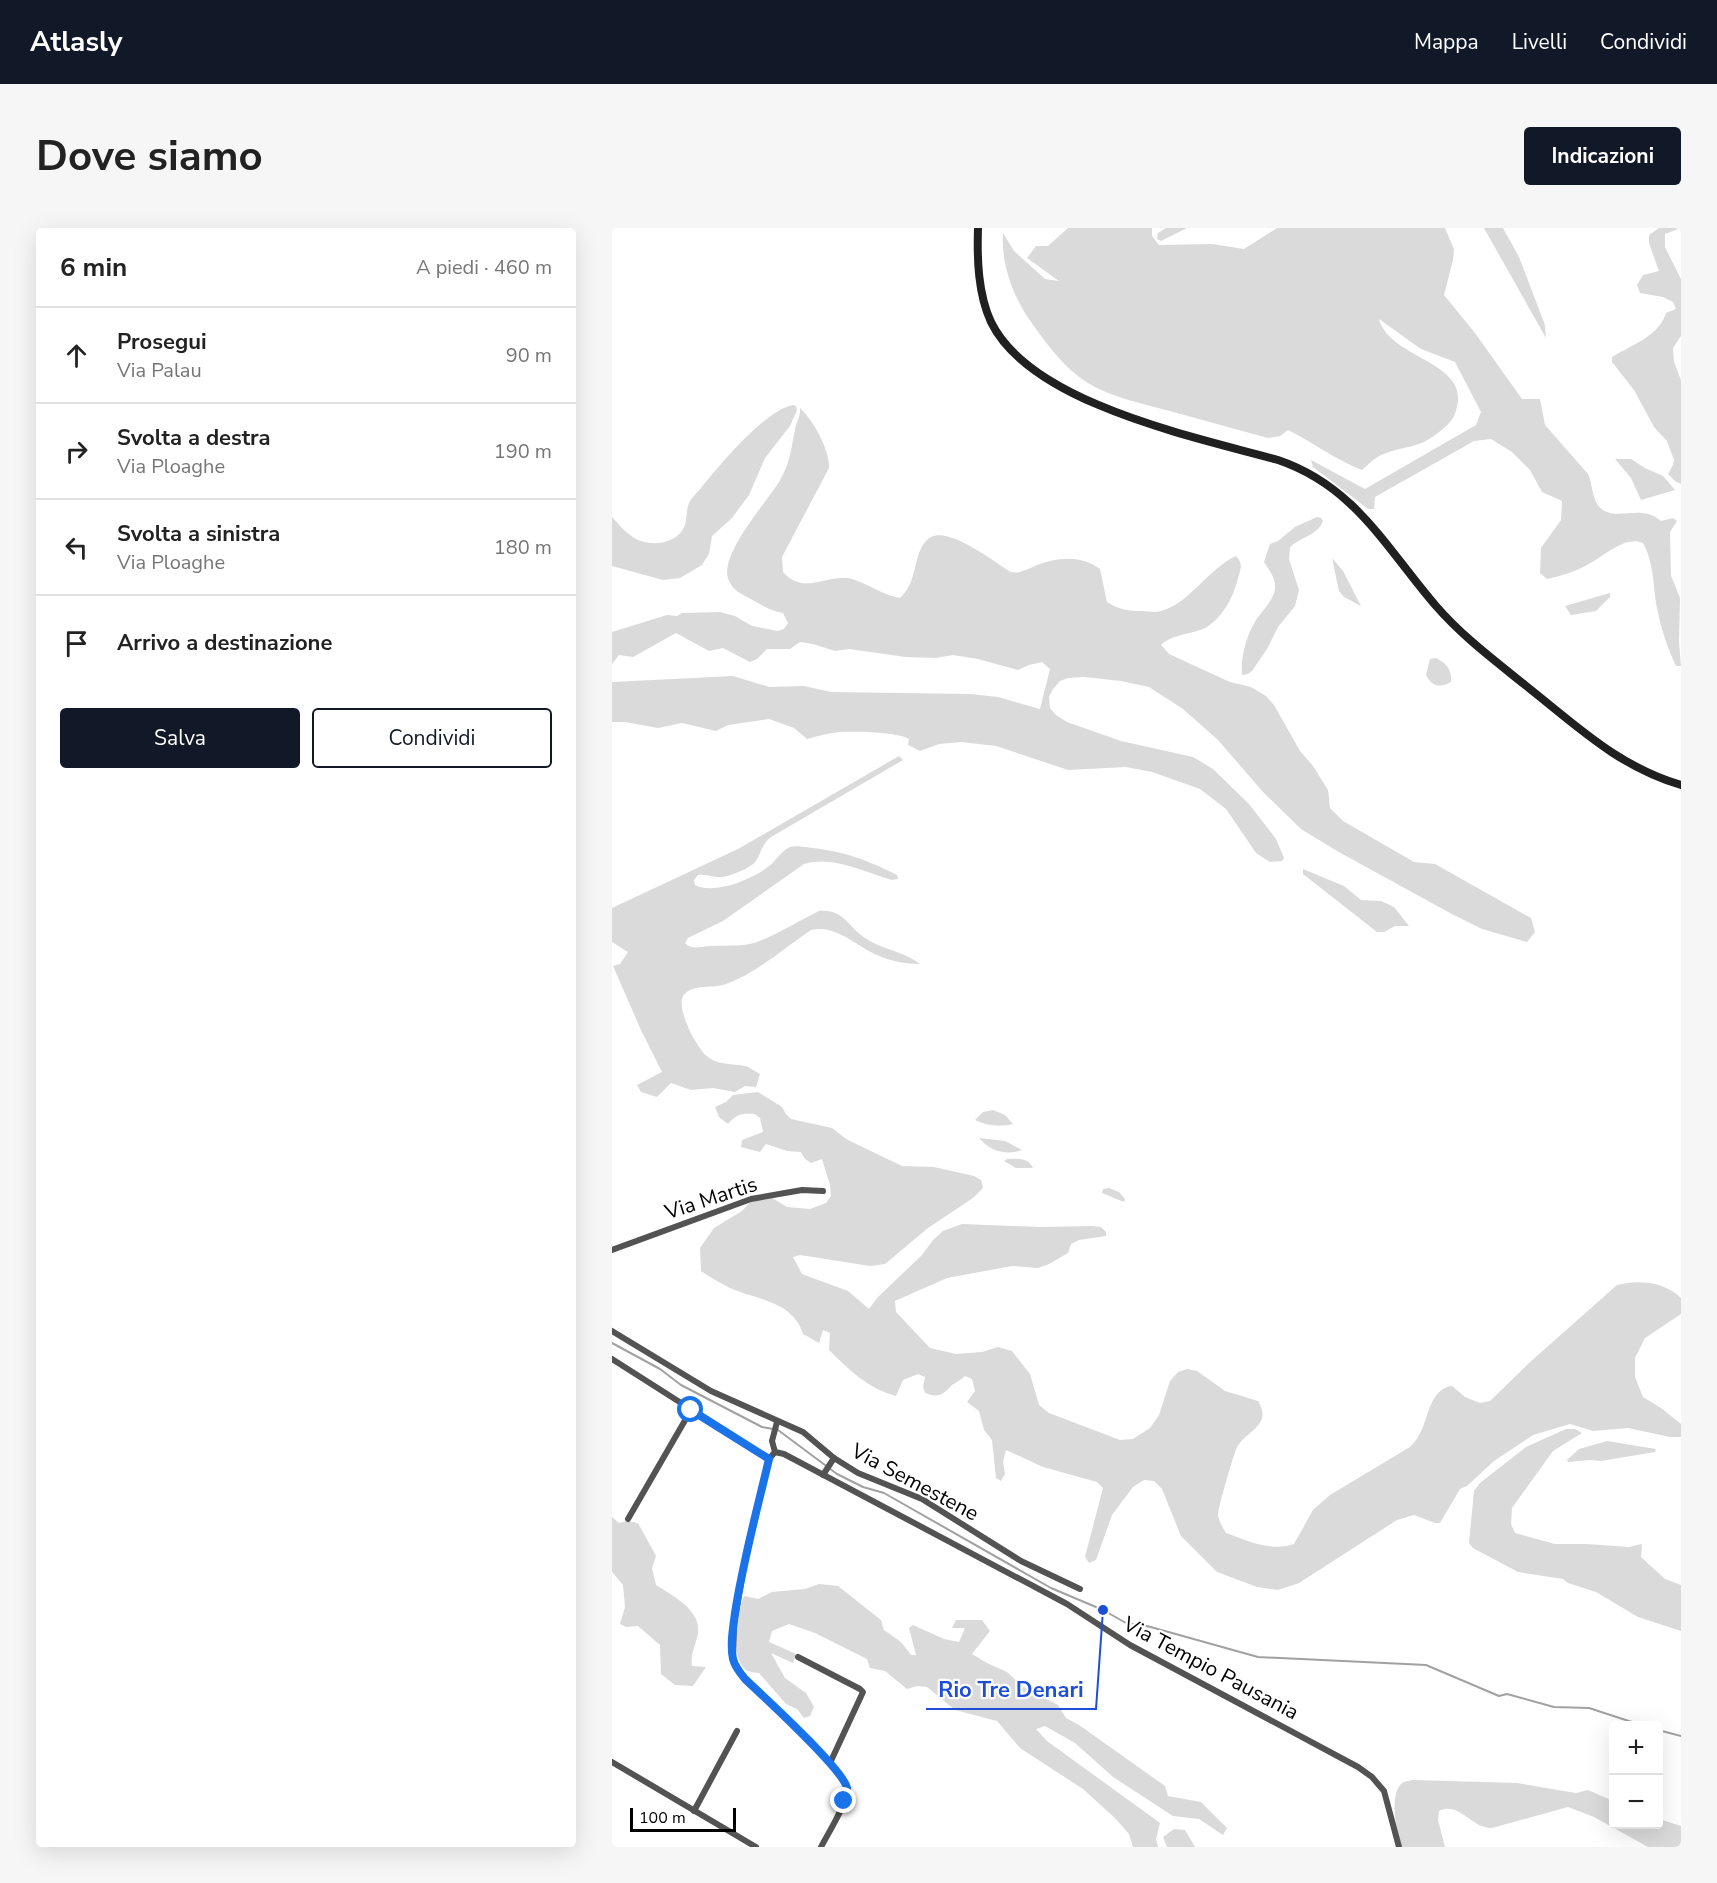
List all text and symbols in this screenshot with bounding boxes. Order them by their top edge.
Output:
text: Atlasly [30,23,122,61]
text: Mappa [1414,28,1479,56]
text: Livelli [1512,28,1567,56]
text: Condividi [1600,28,1687,56]
button: Indicazioni [1524,127,1681,185]
text: Dove siamo [36,128,263,185]
text: 6 min [60,250,127,285]
text: A piedi · 460 m [416,254,552,281]
text: Prosegui [117,327,207,357]
icon: ahead [60,339,93,372]
text: 90 m [506,342,552,369]
text: Via Palau [117,357,202,384]
text: Svolta a destra [117,423,271,453]
icon: right [60,435,93,468]
text: 190 m [494,438,552,465]
text: Via Ploaghe [117,453,225,480]
text: Svolta a sinistra [117,519,280,549]
icon: left [60,531,93,564]
text: 180 m [494,534,552,561]
text: Via Ploaghe [117,549,225,576]
icon: arrive [60,627,93,660]
text: Arrivo a destinazione [117,628,332,658]
button: Salva [60,708,300,768]
button: Condividi [312,708,552,768]
street label: Via Martis [660,1170,761,1226]
route start [677,1396,703,1422]
street label: Via Semestene [845,1436,984,1527]
street label: Via Tempio Pausania [1117,1609,1304,1726]
callout: Rio Tre Denari [926,1669,1096,1709]
text: Rio Tre Denari [938,1675,1084,1705]
map controls [1609,1721,1663,1829]
button: + [1609,1721,1663,1775]
button: − [1609,1775,1663,1829]
route end [830,1787,856,1813]
scale bar [630,1805,736,1832]
text: 100 m [639,1807,686,1829]

